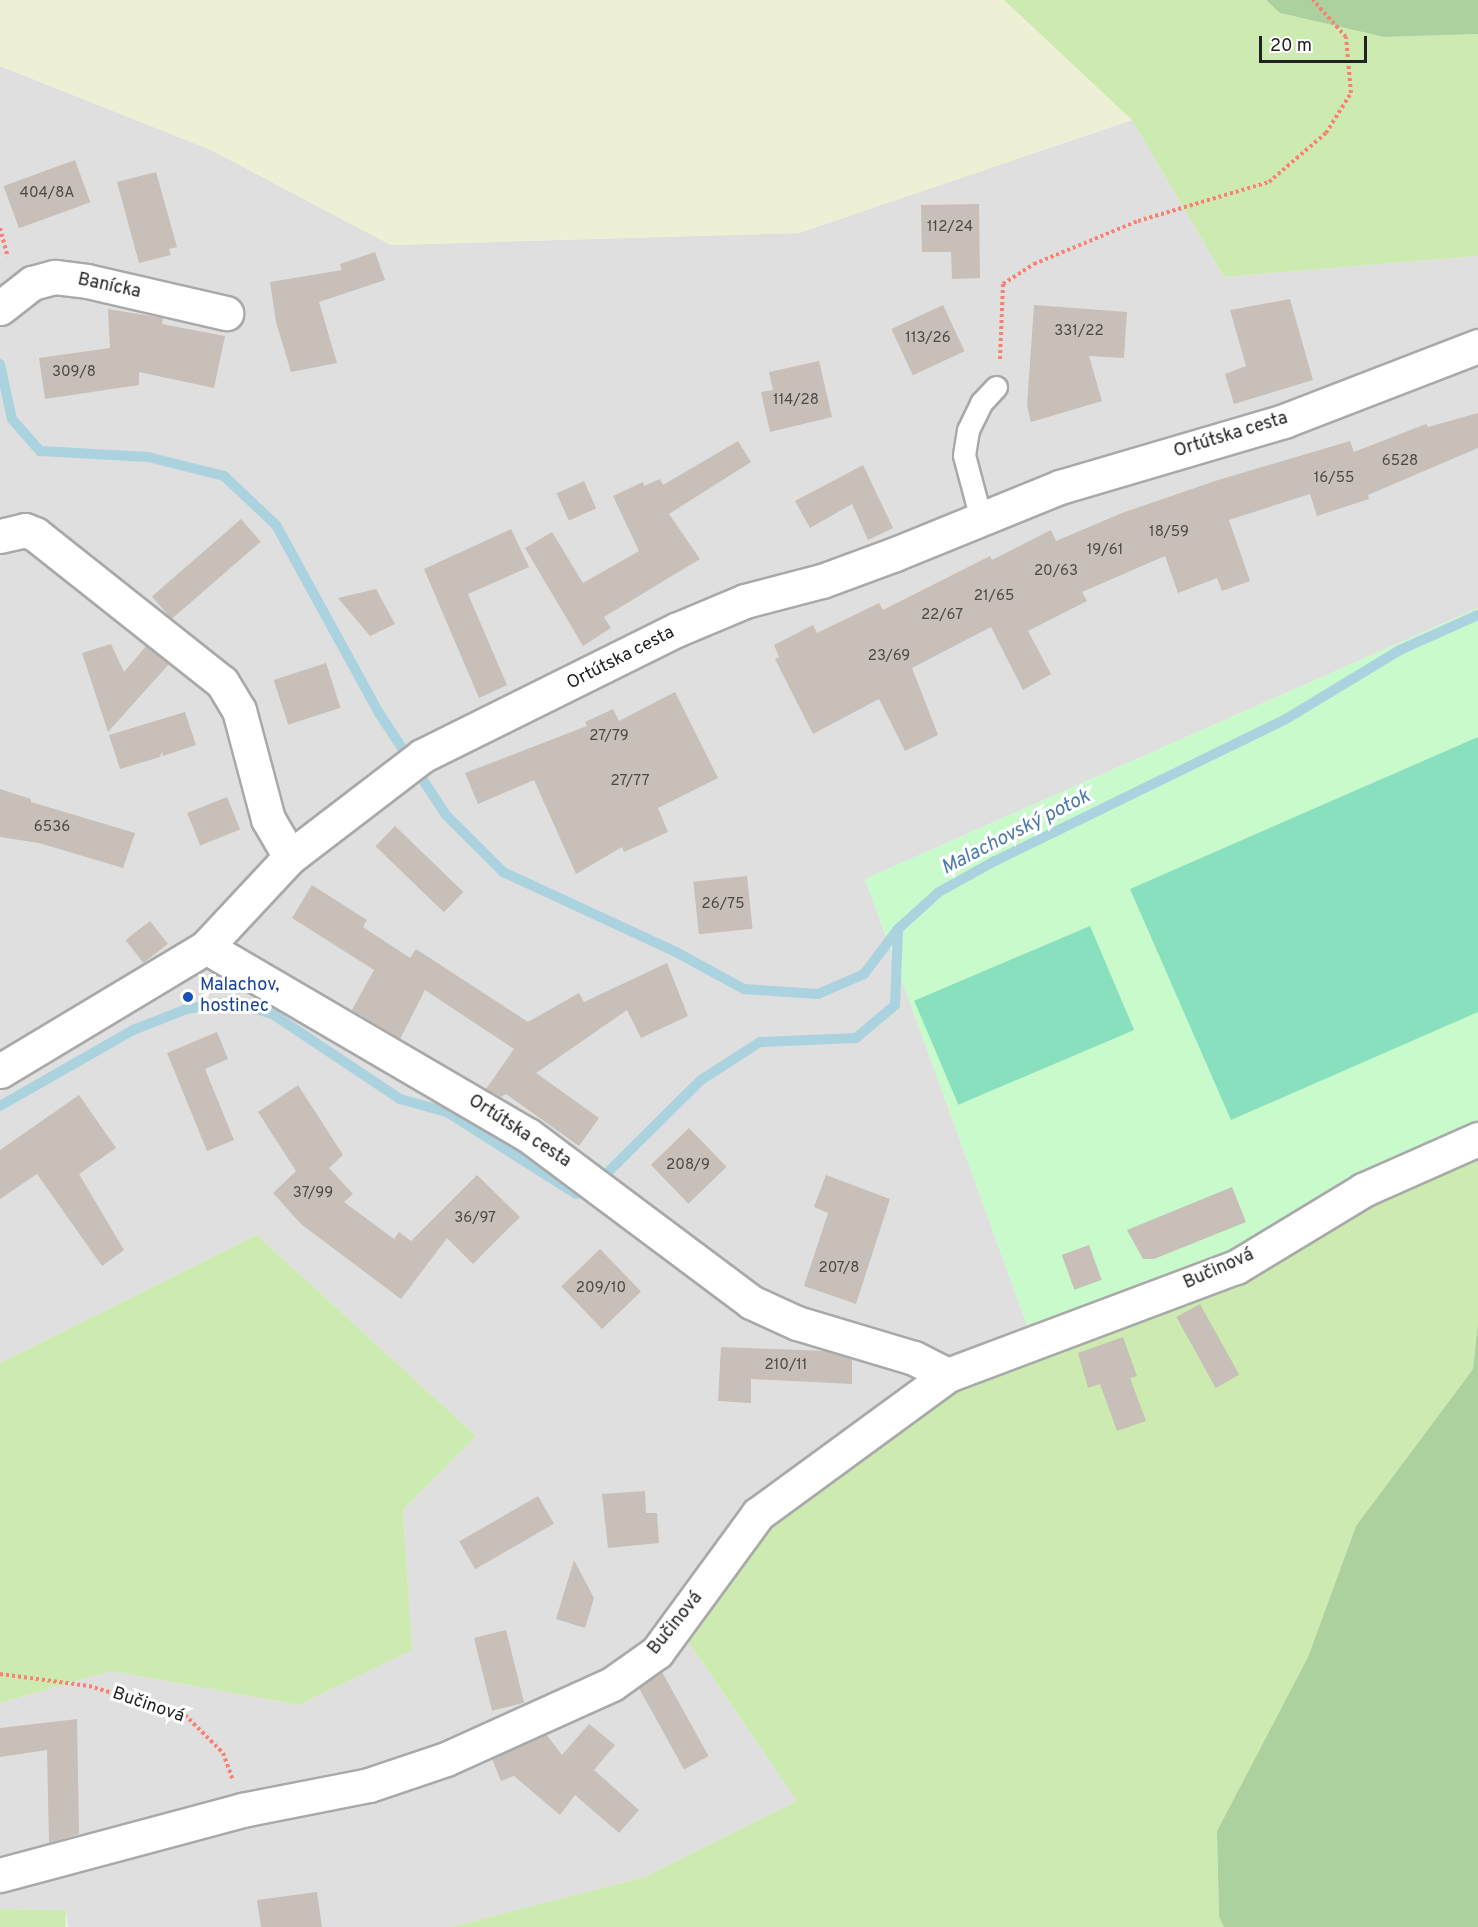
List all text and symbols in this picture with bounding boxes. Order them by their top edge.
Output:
scale bar [1262,24,1370,62]
text: 20 m [1270,35,1312,58]
house number: 404/8A [20,185,74,203]
house number: 112/24 [927,219,973,237]
street label: Banícka [75,270,143,304]
house number: 331/22 [1054,323,1104,341]
house number: 113/26 [905,330,951,348]
house number: 309/8 [52,364,96,382]
house number: 114/28 [773,392,819,410]
street label: Ortútska cesta [1171,408,1291,464]
house number: 6528 [1382,453,1418,471]
house number: 16/55 [1314,470,1354,488]
house number: 18/59 [1149,524,1189,542]
house number: 19/61 [1087,542,1123,560]
house number: 20/63 [1034,563,1078,581]
house number: 21/65 [974,588,1014,606]
house number: 22/67 [921,607,963,625]
street label: Ortútska cesta [564,623,678,695]
house number: 23/69 [868,648,910,666]
house number: 27/79 [589,728,629,746]
house number: 27/77 [610,773,650,791]
water label: Malachovský potok [938,785,1094,881]
house number: 6536 [34,819,70,837]
house number: 26/75 [702,896,744,914]
place label: Malachov, hostinec [200,976,279,1018]
marker: Malachov, hostinec [181,990,195,1004]
street label: Ortútska cesta [464,1091,574,1173]
house number: 208/9 [666,1157,710,1175]
house number: 37/99 [293,1185,333,1203]
house number: 36/97 [454,1210,496,1228]
street label: Bučinová [1180,1245,1258,1295]
house number: 207/8 [818,1260,860,1278]
house number: 209/10 [576,1280,626,1298]
house number: 210/11 [765,1357,807,1375]
street label: Bučinová [644,1588,708,1660]
street label: Bučinová [109,1684,187,1728]

